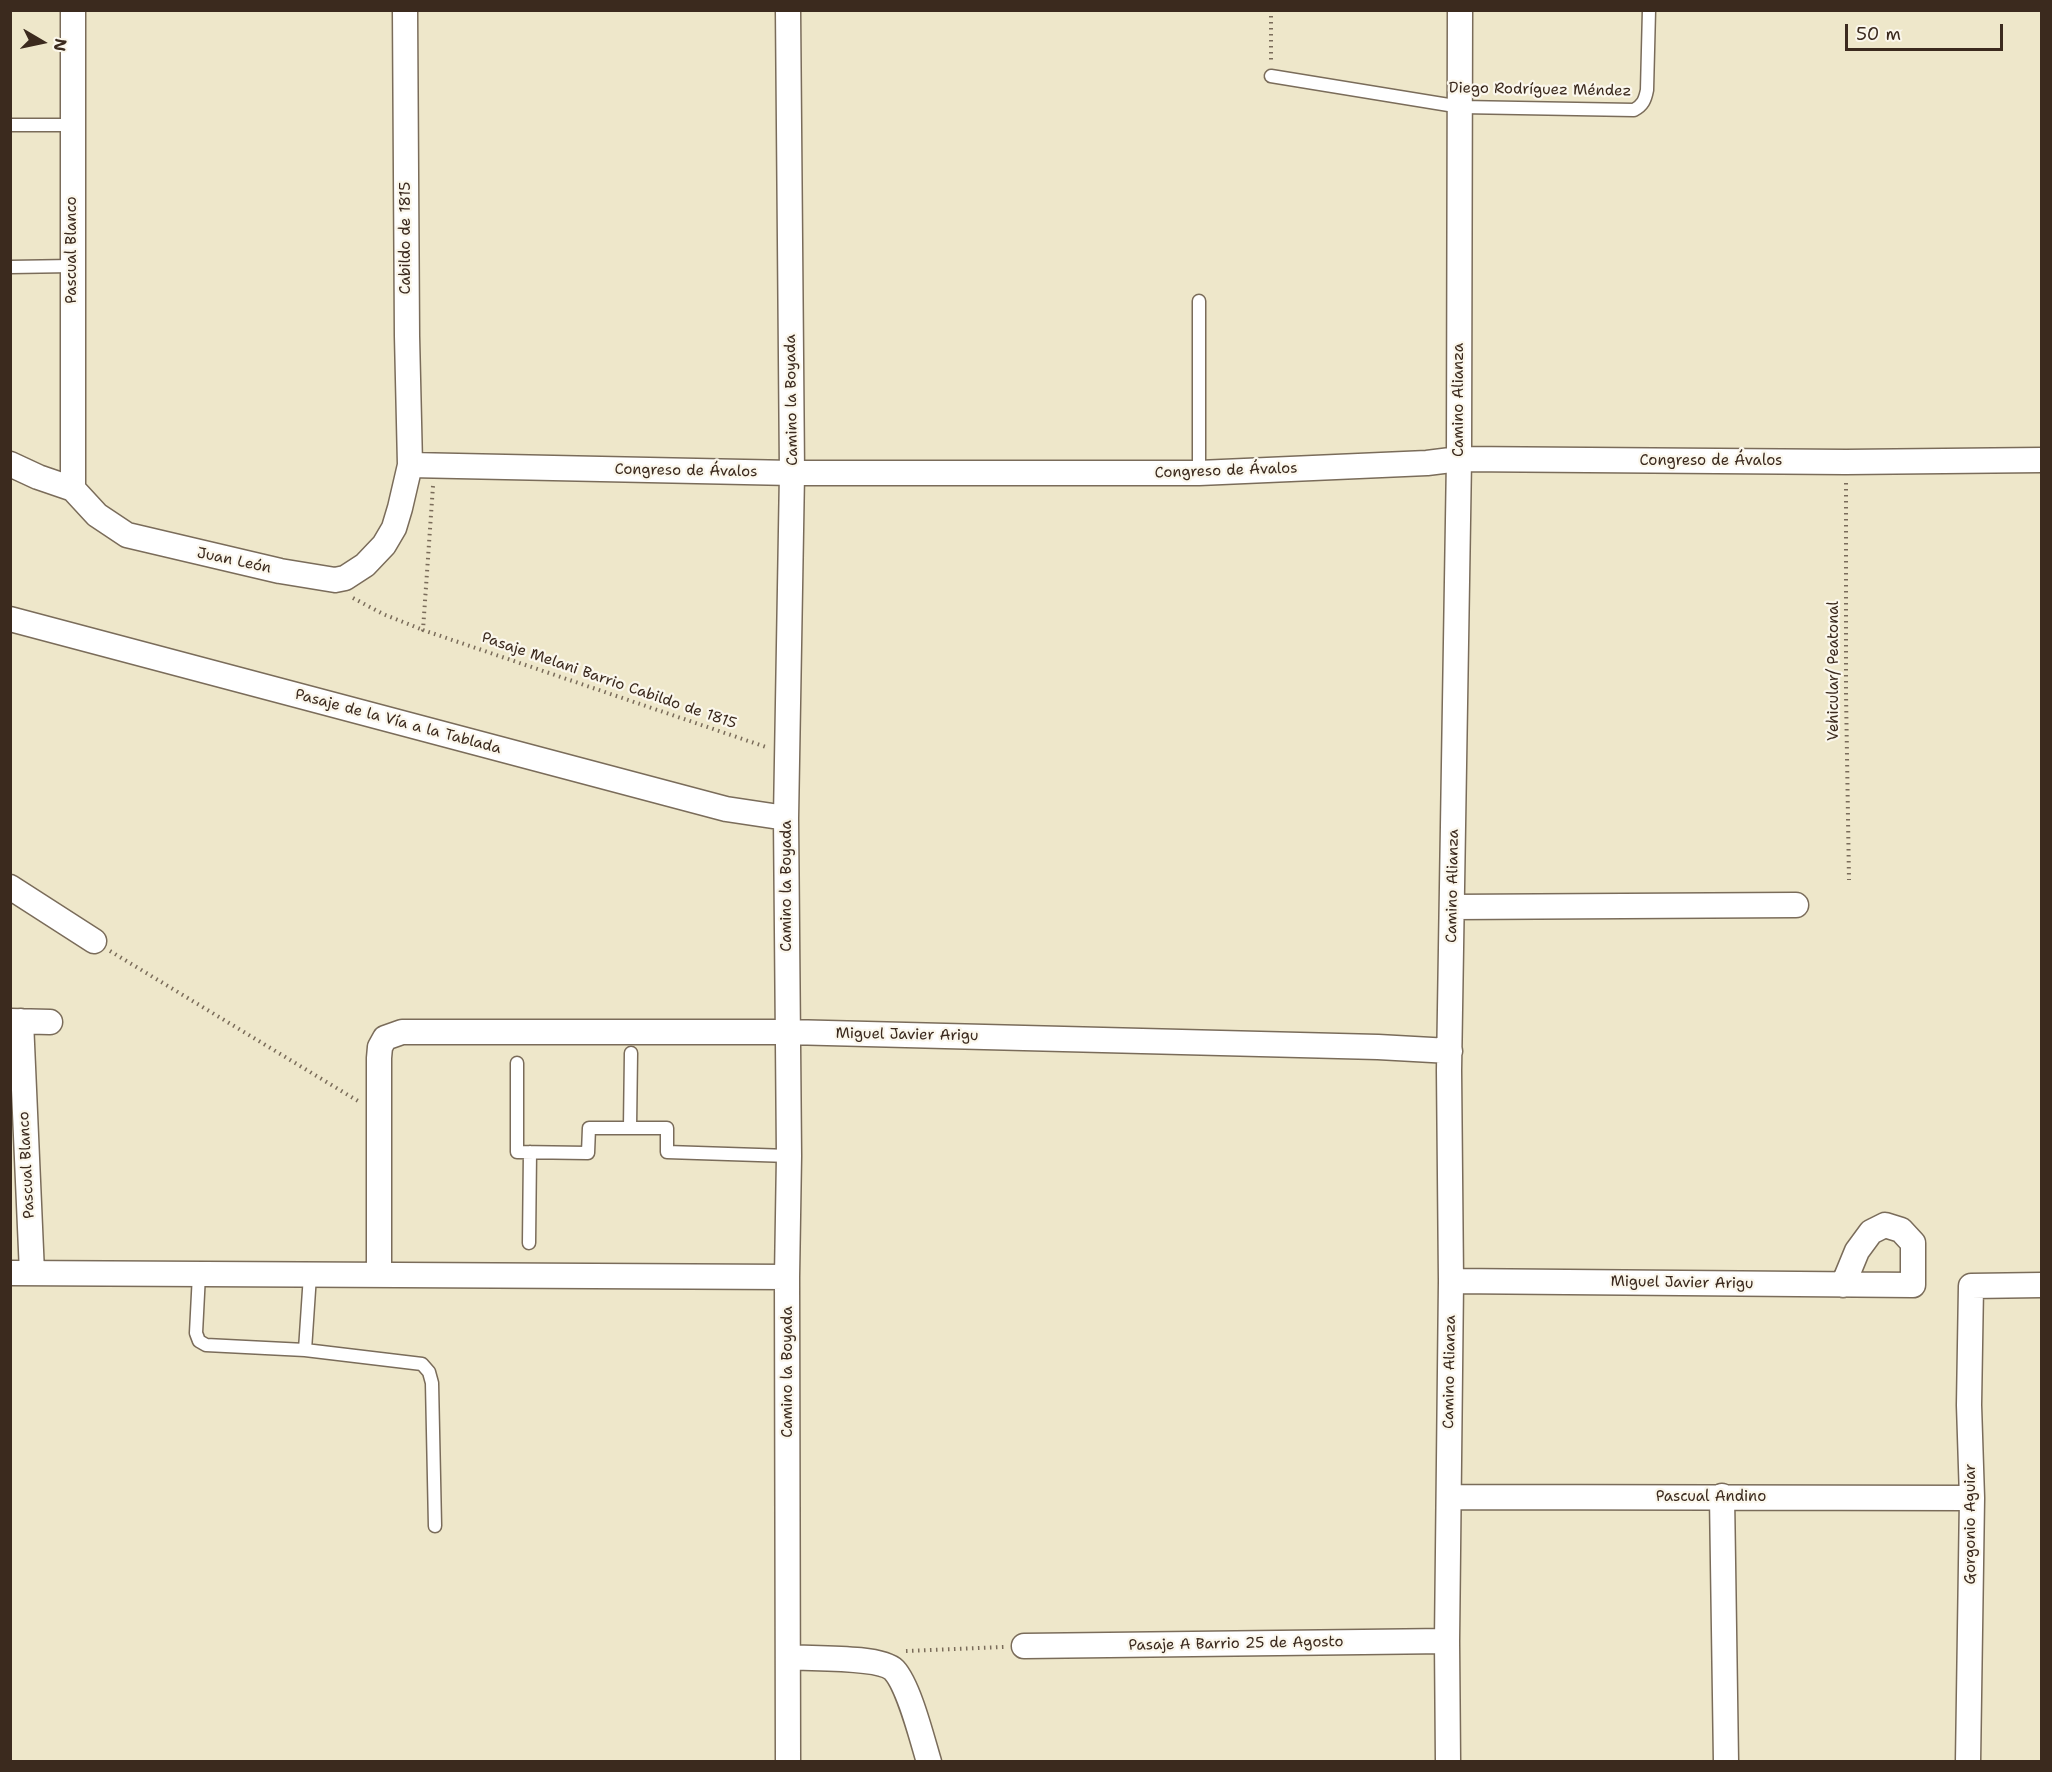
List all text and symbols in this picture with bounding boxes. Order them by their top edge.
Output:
north arrow [12,12,72,72]
scale bar [1848,12,2006,50]
text: 50 m [1856,22,1901,46]
text: N [49,37,72,53]
street label: Diego Rodríguez Méndez [1448,79,1632,101]
street label: Cabildo de 1815 [397,181,415,295]
street label: Pascual Blanco [63,196,81,304]
street label: Camino la Boyada [782,334,802,466]
street label: Camino Alianza [1450,343,1468,457]
street label: Congreso de Ávalos [1639,452,1783,470]
street label: Congreso de Ávalos [1154,460,1298,482]
street label: Congreso de Ávalos [614,461,758,481]
street label: Juan León [195,544,273,578]
street label: Vehicular/ Peatonal [1825,601,1843,741]
street label: Pasaje Melani Barrio Cabildo de 1815 [479,629,739,733]
street label: Pasaje de la Vía a la Tablada [293,686,503,758]
street label: Camino la Boyada [778,820,796,952]
street label: Camino Alianza [1443,829,1463,943]
street label: Miguel Javier Arigu [835,1025,979,1045]
street label: Pascual Blanco [15,1111,39,1219]
street label: Miguel Javier Arigu [1610,1273,1754,1293]
street label: Camino la Boyada [779,1306,797,1438]
street label: Camino Alianza [1440,1315,1460,1429]
street label: Gorgonio Aguiar [1962,1464,1980,1584]
street label: Pascual Andino [1656,1488,1766,1506]
street label: Pasaje A Barrio 25 de Agosto [1128,1633,1344,1655]

